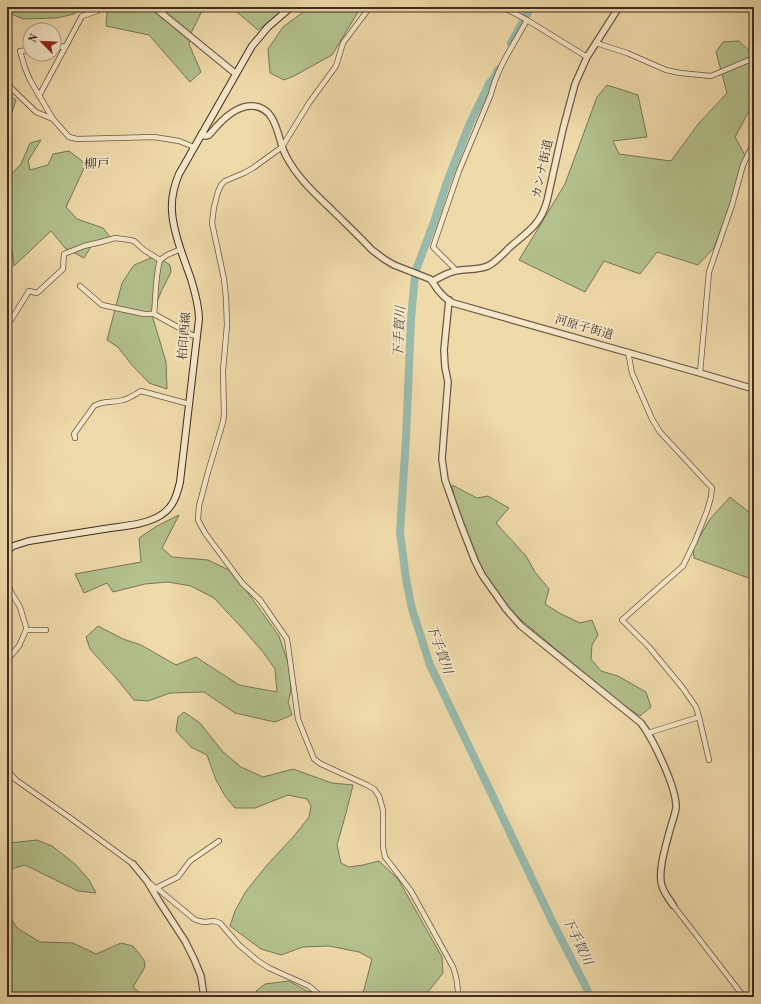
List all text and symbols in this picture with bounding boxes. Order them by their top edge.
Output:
north arrow [22,22,62,62]
text: N [28,32,41,45]
street label: カンナ街道 [529,138,555,200]
district label: 柳戸 [84,157,110,171]
water label: 下手賀川 [391,304,408,358]
street label: 柏印西線 [175,311,193,360]
street label: 河原子街道 [554,312,615,342]
water label: 下手賀川 [424,622,456,678]
water label: 下手賀川 [560,914,596,969]

